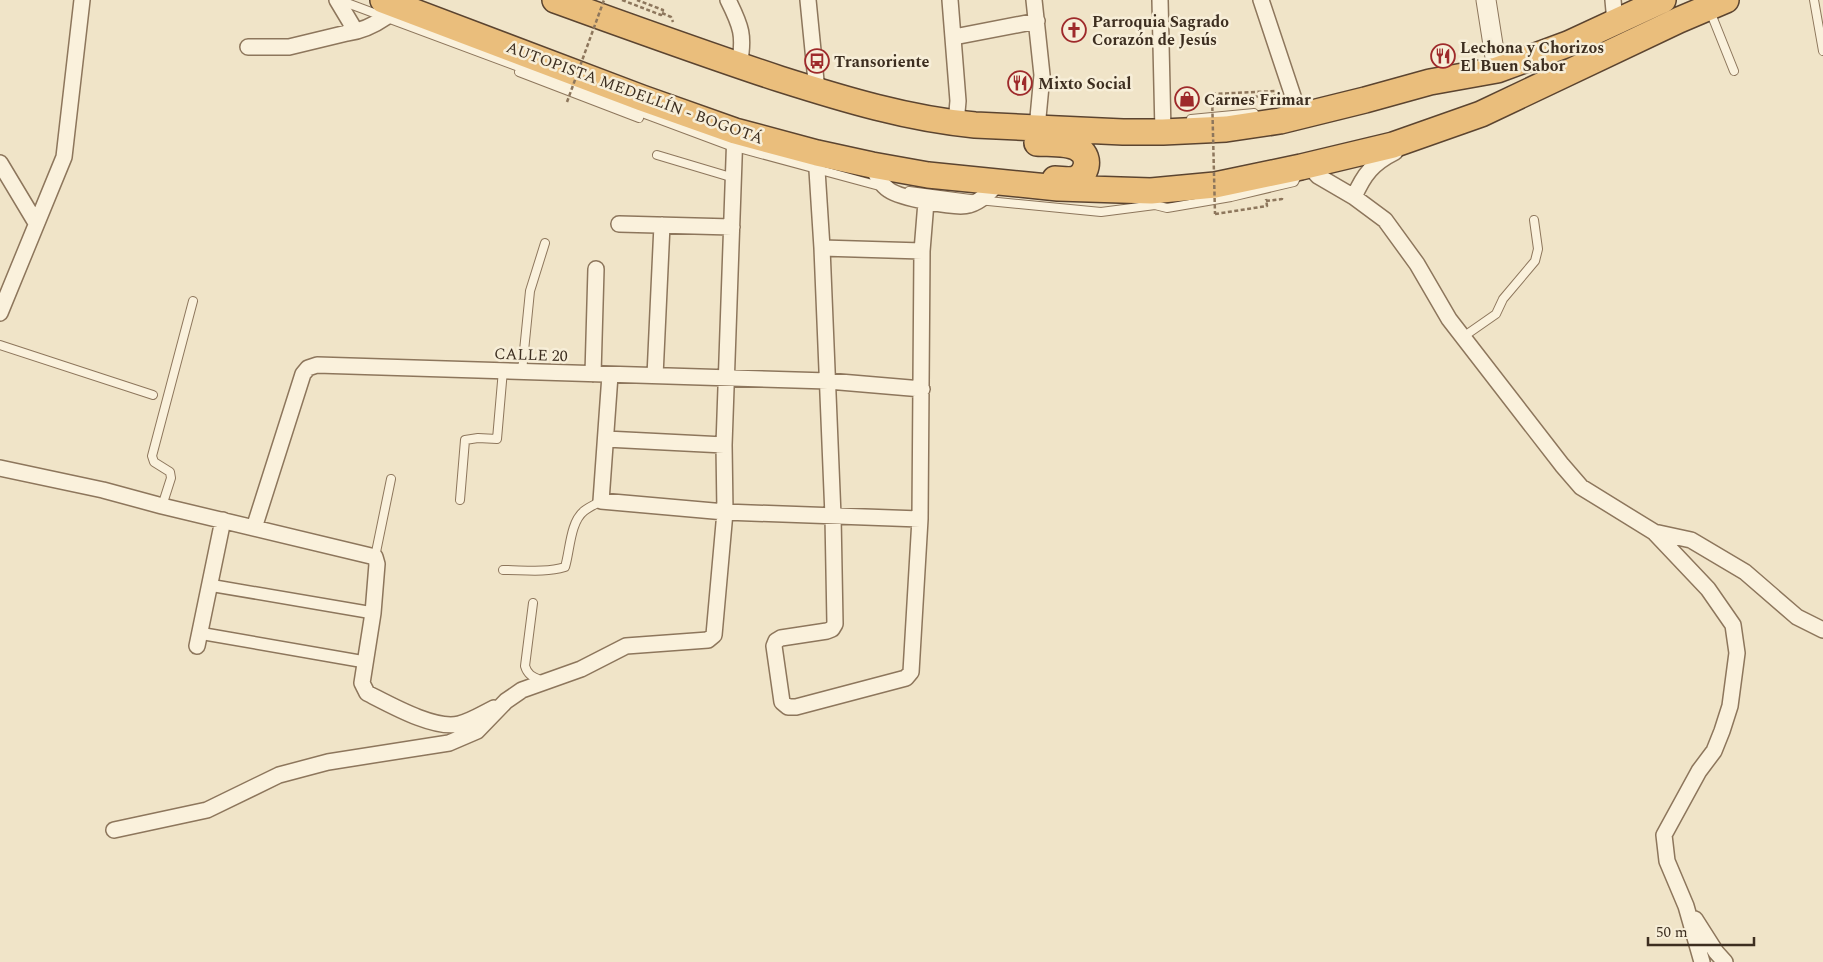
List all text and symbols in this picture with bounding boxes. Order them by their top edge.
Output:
place label: Parroquia Sagrado Corazón de Jesús [1092,10,1229,52]
church icon: Parroquia Sagrado Corazón de Jesús [1061,17,1087,43]
street label: AUTOPISTA MEDELLÍN - BOGOTÁ [503,35,767,151]
place label: Lechona y Chorizos El Buen Sabor [1460,36,1604,78]
restaurant icon: Lechona y Chorizos El Buen Sabor [1430,43,1456,69]
bus stop icon: Transoriente [804,48,830,74]
place label: Transoriente [834,50,930,74]
restaurant icon: Mixto Social [1007,70,1033,96]
place label: Mixto Social [1038,72,1131,96]
shop icon: Carnes Frimar [1174,86,1200,112]
place label: Carnes Frimar [1204,88,1311,112]
street label: CALLE 20 [494,342,568,368]
scale bar [1648,914,1754,946]
text: 50 m [1656,921,1688,944]

